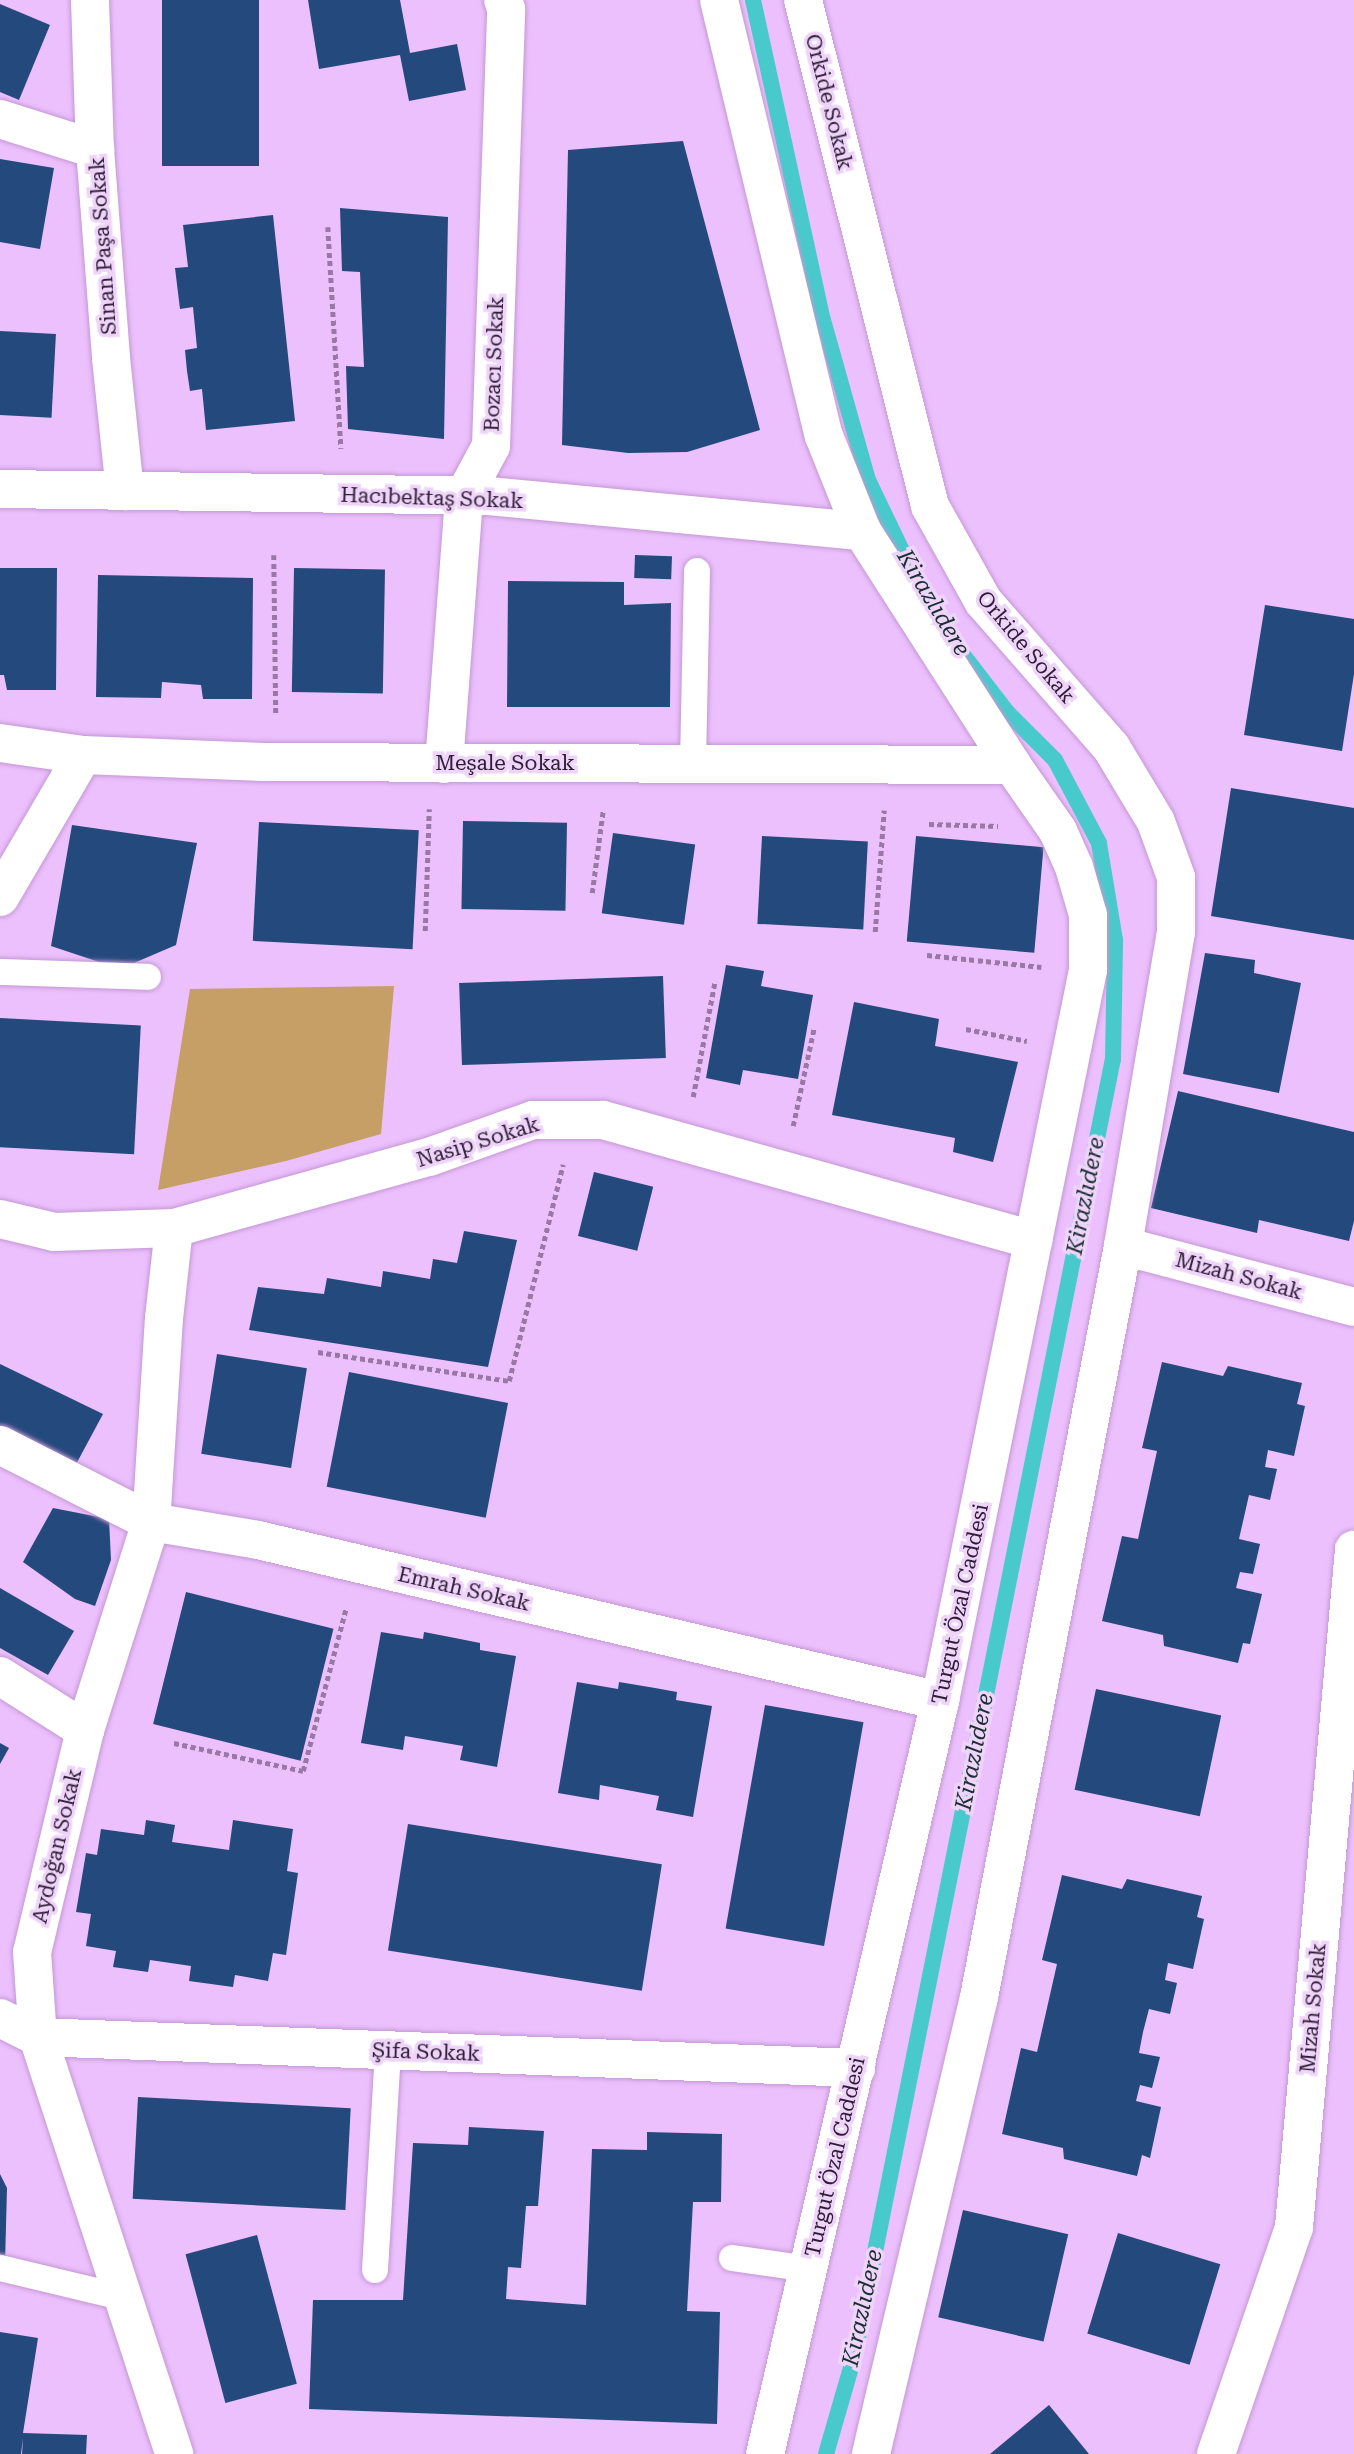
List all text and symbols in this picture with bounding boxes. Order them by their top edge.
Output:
street label: Orkide Sokak [800,31,858,173]
street label: Sinan Paşa Sokak [84,156,122,336]
street label: Bozacı Sokak [479,296,509,432]
street label: Hacıbektaş Sokak [340,482,524,514]
water label: Kirazlıdere [891,545,975,661]
street label: Orkide Sokak [972,586,1080,708]
street label: Meşale Sokak [435,750,575,776]
street label: Nasip Sokak [414,1111,542,1173]
water label: Kirazlıdere [1061,1135,1111,1257]
street label: Mizah Sokak [1173,1247,1305,1305]
street label: Turgut Özal Caddesi [926,1501,994,1707]
street label: Emrah Sokak [395,1562,533,1616]
water label: Kirazlıdere [950,1691,1000,1813]
street label: Aydoğan Sokak [27,1766,87,1926]
street label: Mizah Sokak [1295,1942,1331,2074]
street label: Şifa Sokak [372,2038,480,2066]
street label: Turgut Özal Caddesi [800,2055,870,2259]
water label: Kirazlıdere [837,2247,889,2369]

